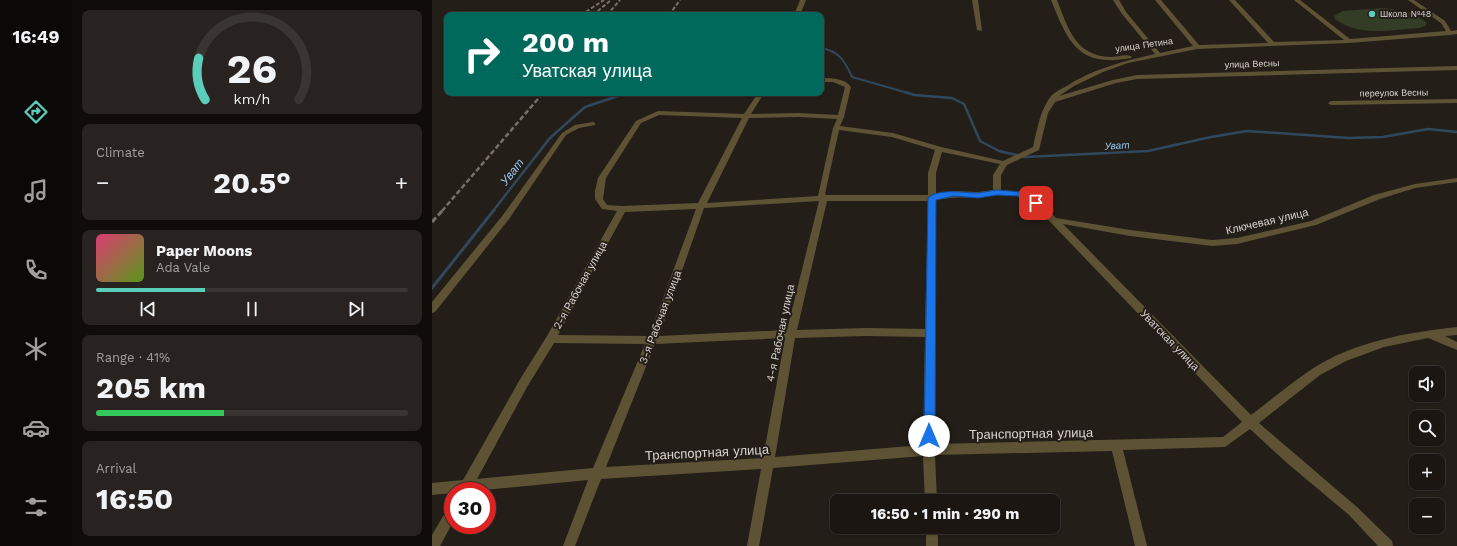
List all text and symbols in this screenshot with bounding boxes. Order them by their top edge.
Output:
marker: Школа №48 [1367,9,1377,19]
place label: Школа №48 [1380,9,1431,19]
text: 16:49 [13,26,60,47]
text: 200 m [522,26,609,59]
icon: right [456,28,508,80]
street label: улица Петина [1115,36,1173,54]
text: 26 [227,44,277,93]
street label: улица Весны [1224,58,1280,70]
text: Уватская улица [522,60,652,81]
street label: переулок Весны [1360,87,1428,99]
text: km/h [234,91,270,107]
icon: directions [22,98,50,126]
water label: Уват [1103,139,1130,152]
text: Climate [96,145,145,160]
water label: Уват [497,156,527,189]
text: 20.5° [213,165,291,200]
text: − [96,170,109,195]
text: + [395,170,408,195]
icon: music [22,177,50,205]
pin [1019,186,1053,220]
icon: arrive [1025,192,1047,214]
street label: Ключевая улица [1224,205,1311,237]
street label: 2-я Рабочая улица [551,238,610,332]
text: Paper Moons [156,242,252,260]
icon: phone [22,256,50,284]
text: Ada Vale [156,260,210,275]
street label: 3-я Рабочая улица [637,268,685,366]
street label: 4-я Рабочая улица [764,282,797,383]
icon: previous [137,298,159,320]
icon: pause [241,298,263,320]
icon: next [345,298,367,320]
street label: Уватская улица [1137,307,1203,374]
icon: climate [22,335,50,363]
text: Range · 41% [96,350,170,365]
map controls [1409,366,1445,534]
button: sound [1409,366,1445,402]
text: 205 km [96,370,206,405]
button: search [1409,410,1445,446]
icon: car [22,414,50,442]
position arrow [908,415,950,457]
street label: Транспортная улица [969,425,1094,442]
street label: Транспортная улица [645,442,770,463]
button: + [1409,454,1445,490]
text: Arrival [96,461,137,476]
text: 16:50 [96,481,173,516]
speed limit sign: 30 [444,482,496,534]
icon: filters [22,493,50,521]
button: − [1409,498,1445,534]
text: 16:50 · 1 min · 290 m [871,505,1019,523]

